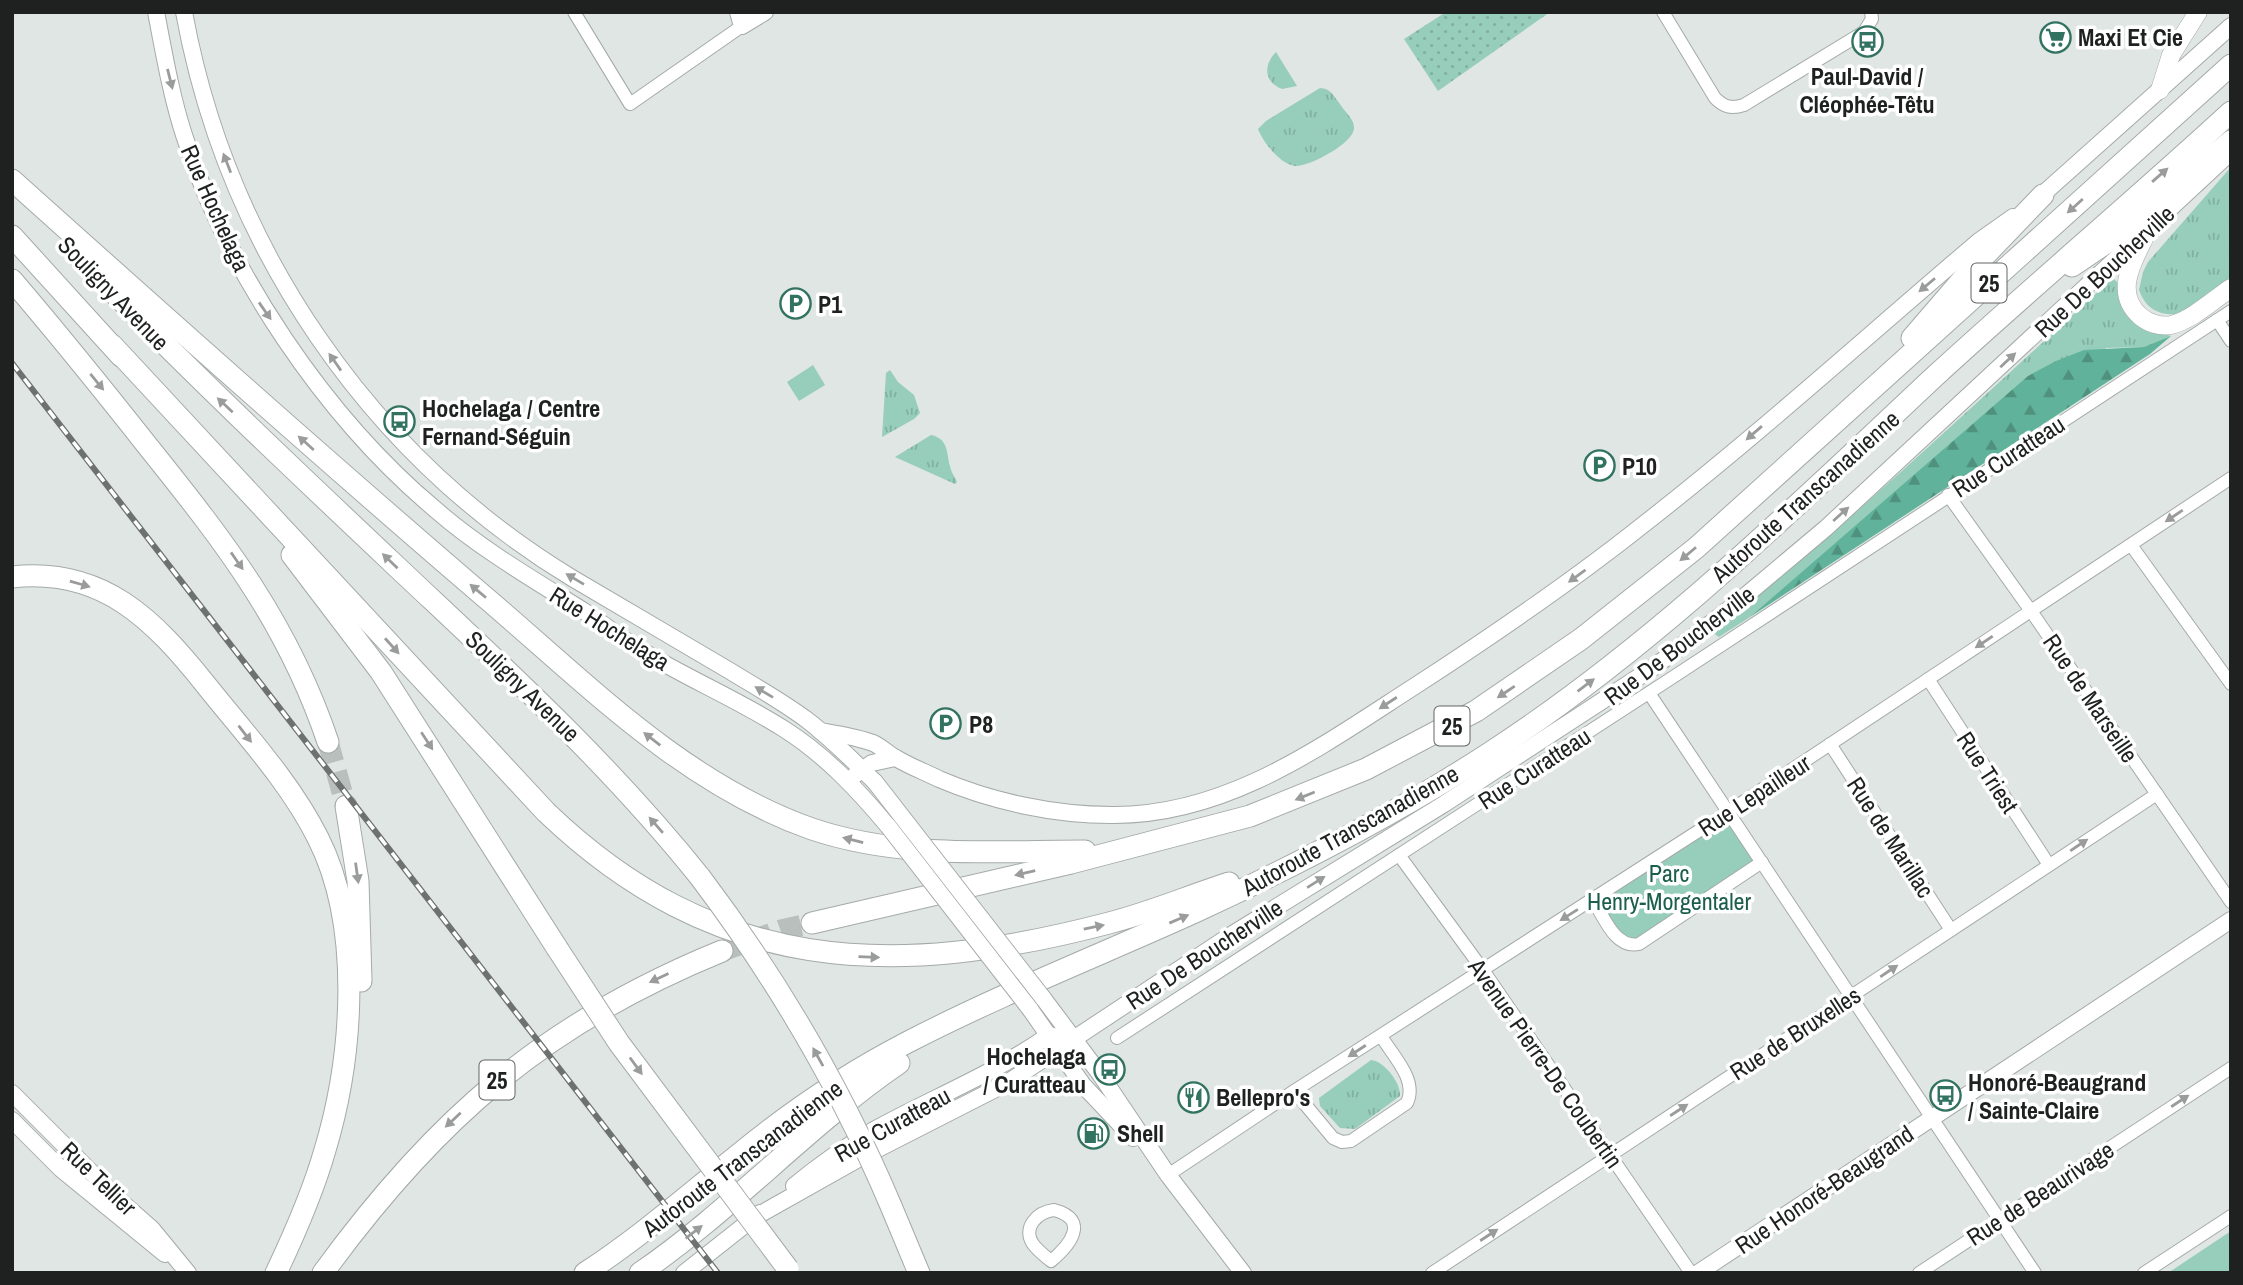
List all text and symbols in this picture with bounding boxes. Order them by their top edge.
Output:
supermarket icon: Maxi Et Cie [2038,20,2072,54]
place label: Maxi Et Cie [2078,21,2183,53]
bus stop icon: Paul-David / Cléophée-Têtu [1850,25,1884,59]
place label: Paul-David / Cléophée-Têtu [1799,60,1935,120]
one-way arrow [165,68,176,90]
street label: Rue Hochelaga [174,140,258,277]
one-way arrow [221,152,232,173]
one-way arrow [2151,167,2169,183]
one-way arrow [2066,197,2083,213]
street label: Rue De Boucherville [2027,198,2181,344]
street label: Souligny Avenue [51,229,177,357]
road number: 25 [1972,264,2007,302]
one-way arrow [1918,278,1936,293]
parking icon: P1 [778,287,812,321]
place label: P1 [818,288,842,320]
one-way arrow [258,302,272,320]
one-way arrow [1999,352,2016,368]
one-way arrow [328,353,342,371]
one-way arrow [89,373,104,390]
place label: Hochelaga / Centre Fernand-Séguin [422,392,600,452]
one-way arrow [217,396,234,413]
street label: Autoroute Transcanadienne [1703,403,1906,590]
bus stop icon: Hochelaga / Centre Fernand-Séguin [382,405,416,439]
street label: Rue Curatteau [1946,408,2070,504]
one-way arrow [1745,425,1762,440]
one-way arrow [297,435,315,451]
parking icon: P10 [1582,449,1616,483]
place label: P10 [1622,450,1657,482]
one-way arrow [1832,507,1849,523]
one-way arrow [2165,509,2183,523]
one-way arrow [1679,547,1697,562]
one-way arrow [230,552,244,570]
one-way arrow [382,553,399,570]
one-way arrow [1568,569,1586,583]
one-way arrow [565,572,584,585]
street label: Rue Hochelaga [544,578,676,678]
street label: Rue De Boucherville [1597,578,1761,712]
one-way arrow [69,579,90,589]
one-way arrow [469,583,487,599]
street label: Souligny Avenue [459,623,587,749]
street label: Rue de Marseille [2036,627,2146,769]
one-way arrow [1975,635,1994,648]
one-way arrow [384,637,400,655]
one-way arrow [1577,678,1595,692]
one-way arrow [754,685,773,698]
one-way arrow [1497,685,1516,698]
one-way arrow [1378,697,1398,710]
road number: 25 [1434,706,1470,746]
parking icon: P8 [929,707,963,741]
place label: P8 [969,708,993,740]
street label: Rue Curatteau [1472,720,1596,816]
one-way arrow [237,725,251,743]
street label: Rue Triest [1950,725,2026,819]
one-way arrow [643,731,661,746]
one-way arrow [420,732,434,750]
street label: Rue Lepailleur [1692,746,1817,843]
street label: Autoroute Transcanadienne [1235,757,1464,903]
street label: Rue de Marillac [1840,770,1942,904]
one-way arrow [1294,790,1315,801]
one-way arrow [649,816,665,833]
one-way arrow [842,834,864,845]
one-way arrow [2069,839,2089,852]
park label: Parc Henry-Morgentaler [1587,857,1751,917]
one-way arrow [352,862,363,884]
one-way arrow [1014,868,1036,879]
one-way arrow [1307,876,1326,889]
street label: Rue De Boucherville [1120,891,1288,1017]
one-way arrow [1560,909,1579,922]
one-way arrow [1169,913,1189,925]
one-way arrow [1083,921,1105,932]
one-way arrow [858,951,880,962]
street label: Avenue Pierre-De Coubertin [1461,951,1631,1174]
one-way arrow [1880,965,1899,978]
one-way arrow [649,972,669,983]
street label: Rue de Bruxelles [1723,979,1867,1087]
place label: Hochelaga / Curatteau [983,1040,1086,1100]
one-way arrow [1348,1044,1366,1058]
one-way arrow [812,1047,825,1066]
bus stop icon: Hochelaga / Curatteau [1092,1053,1126,1087]
one-way arrow [628,1057,642,1075]
road number: 25 [480,1060,514,1100]
place label: Honoré-Beaugrand / Sainte-Claire [1968,1066,2146,1126]
street label: Autoroute Transcanadienne [635,1072,849,1244]
street label: Rue Curatteau [828,1079,956,1169]
bus stop icon: Honoré-Beaugrand / Sainte-Claire [1928,1079,1962,1113]
restaurant icon: Bellepro's [1176,1080,1210,1114]
place label: Bellepro's [1216,1081,1310,1113]
one-way arrow [2171,1094,2190,1107]
one-way arrow [1669,1103,1689,1116]
one-way arrow [444,1112,461,1128]
fuel station icon: Shell [1077,1116,1111,1150]
place label: Shell [1117,1117,1164,1149]
street label: Rue Honoré-Beaugrand [1728,1117,1920,1261]
street label: Rue de Beaurivage [1960,1133,2120,1253]
street label: Rue Tellier [54,1134,144,1222]
one-way arrow [685,1224,703,1239]
one-way arrow [1480,1229,1499,1242]

